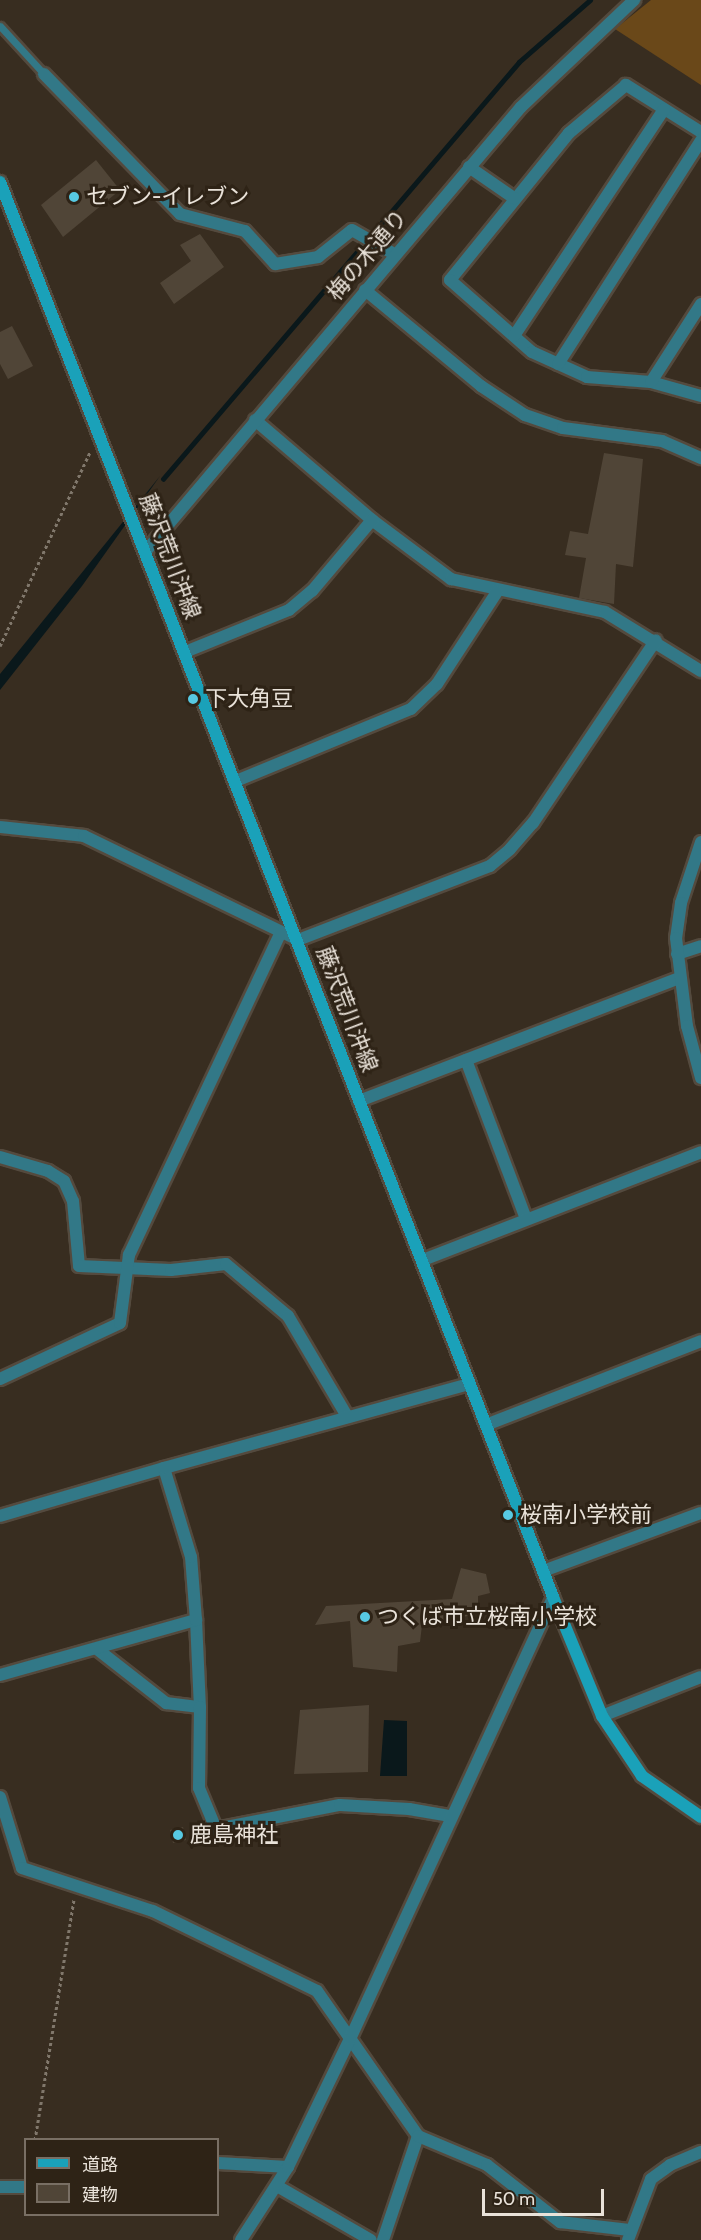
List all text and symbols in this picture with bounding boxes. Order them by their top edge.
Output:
place label: セブン-イレブン [86,184,249,210]
marker: セブン-イレブン [67,190,81,204]
street label: 梅の木通り [322,204,412,306]
street label: 藤沢荒川沖線 [134,490,206,622]
place label: 下大角豆 [205,686,293,712]
marker: 下大角豆 [186,692,200,706]
street label: 藤沢荒川沖線 [311,943,383,1075]
place label: 桜南小学校前 [520,1502,652,1528]
marker: 桜南小学校前 [501,1508,515,1522]
place label: つくば市立桜南小学校 [377,1604,597,1630]
marker: つくば市立桜南小学校 [358,1610,372,1624]
place label: 鹿島神社 [190,1822,278,1848]
marker: 鹿島神社 [171,1828,185,1842]
legend [24,2138,219,2216]
text: 道路 [82,2154,118,2176]
scale bar [485,2177,606,2215]
text: 建物 [82,2184,118,2206]
text: 50 m [493,2188,535,2210]

